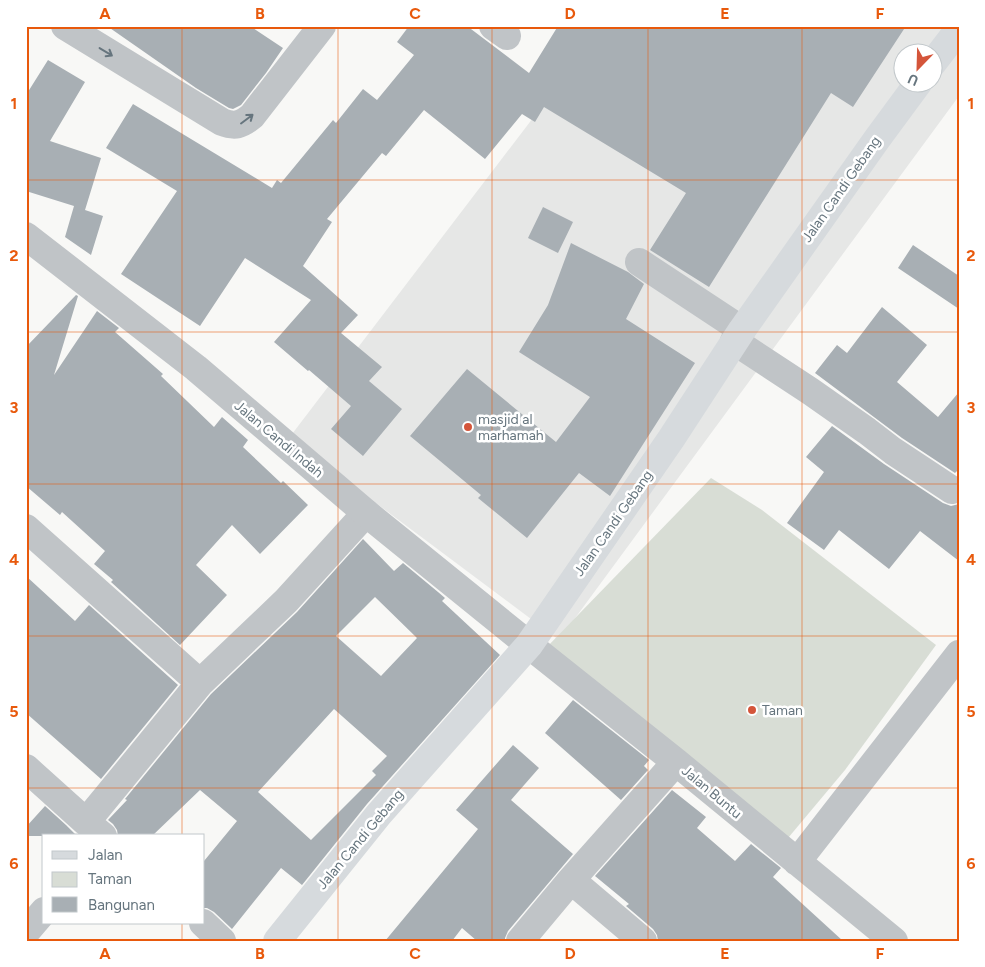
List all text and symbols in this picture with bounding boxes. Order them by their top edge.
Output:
text: A [99,4,111,23]
text: B [255,4,265,23]
text: C [409,4,421,23]
text: D [564,4,576,23]
text: E [720,4,730,23]
text: F [876,4,885,23]
north arrow [892,42,942,92]
one-way arrow [99,47,113,57]
text: U [905,70,921,89]
text: 1 [11,94,17,113]
text: 1 [968,94,974,113]
one-way arrow [240,114,253,125]
street label: Jalan Candi Gebang [798,133,884,246]
text: 2 [9,246,19,265]
text: 2 [966,246,976,265]
street label: Jalan Candi Indah [231,397,327,482]
text: 3 [10,398,19,417]
text: 3 [967,398,976,417]
place label: masjid al marhamah [478,411,544,444]
marker: masjid al marhamah [462,421,474,433]
street label: Jalan Candi Gebang [570,467,656,580]
text: 4 [9,550,19,569]
text: 4 [966,550,976,569]
text: 5 [9,702,19,721]
place label: Taman [762,702,803,719]
text: 5 [966,702,976,721]
marker: Taman [746,704,758,716]
street label: Jalan Buntu [678,762,745,822]
street label: Jalan Candi Gebang [314,786,407,893]
legend [42,834,205,924]
text: Jalan [88,846,123,864]
text: 6 [9,854,19,873]
text: 6 [966,854,976,873]
text: Taman [88,870,132,888]
text: Bangunan [88,896,155,914]
text: A [99,944,111,963]
text: B [255,944,265,963]
text: C [409,944,421,963]
text: D [564,944,576,963]
text: E [720,944,730,963]
text: F [876,944,885,963]

